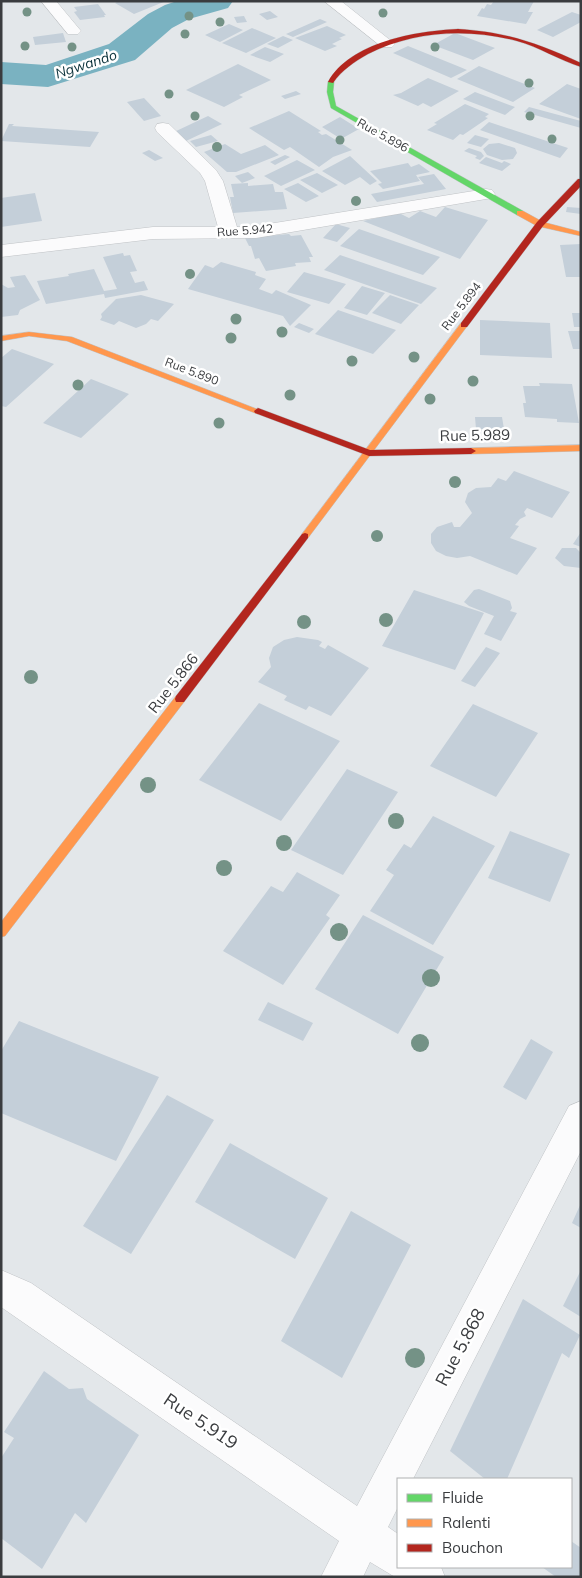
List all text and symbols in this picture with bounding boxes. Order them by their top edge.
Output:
water label: Ngwando [53,46,119,82]
street label: Rue 5.896 [355,115,411,155]
street label: Rue 5.942 [216,221,274,239]
street label: Rue 5.894 [438,279,484,333]
street label: Rue 5.890 [163,354,221,388]
street label: Rue 5.989 [440,425,510,445]
street label: Rue 5.866 [144,649,202,717]
street label: Rue 5.868 [430,1304,490,1390]
street label: Rue 5.919 [159,1388,243,1454]
legend [397,1478,572,1568]
text: Fluide [442,1488,483,1507]
text: Ralenti [442,1513,491,1532]
text: Bouchon [442,1538,503,1557]

